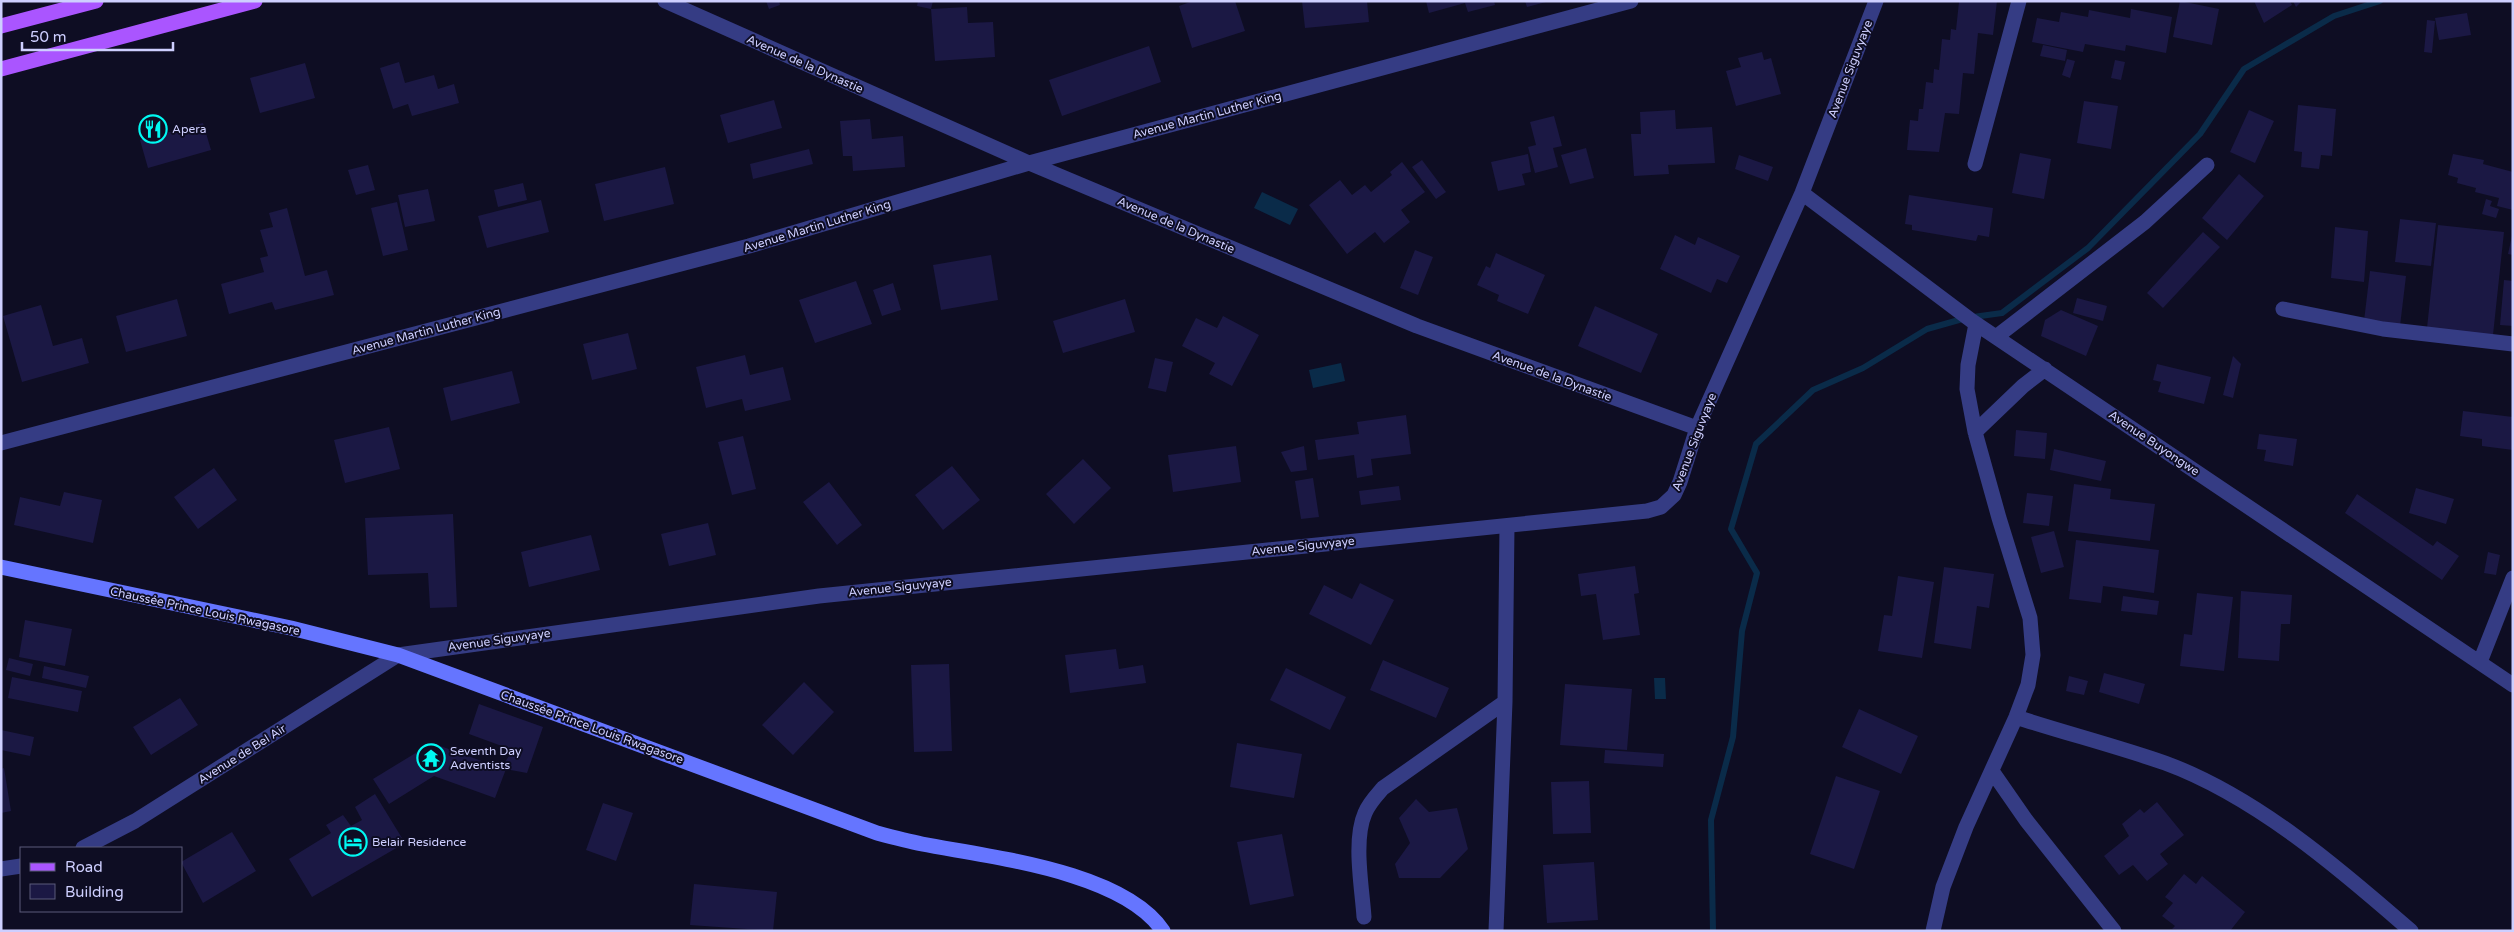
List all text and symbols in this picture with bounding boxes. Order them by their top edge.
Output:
street label: Avenue Siguvyaye [1825,18,1875,120]
scale bar [22,20,174,52]
text: 50 m [30,28,67,46]
street label: Avenue de la Dynastie [745,32,866,96]
street label: Avenue Martin Luther King [1131,88,1283,142]
restaurant icon: Apera [138,114,168,144]
place label: Apera [172,122,207,136]
street label: Avenue de la Dynastie [1115,194,1237,256]
street label: Avenue Martin Luther King [742,197,892,255]
street label: Avenue Martin Luther King [350,304,502,358]
street label: Avenue de la Dynastie [1490,348,1614,404]
street label: Avenue Siguvyaye [1669,391,1719,493]
street label: Avenue Buyongwe [2106,407,2202,479]
street label: Avenue Siguvyaye [1251,534,1356,558]
street label: Avenue Siguvyaye [848,575,953,599]
street label: Chaussée Prince Louis Rwagasore [109,584,301,638]
street label: Avenue Siguvyaye [447,626,552,654]
street label: Chaussée Prince Louis Rwagasore [499,687,686,767]
street label: Avenue de Bel Air [195,721,289,787]
temple icon: Seventh Day Adventists [416,743,446,773]
place label: Seventh Day Adventists [450,744,522,772]
hotel icon: Belair Residence [338,827,368,857]
place label: Belair Residence [372,835,467,849]
legend [20,847,182,912]
text: Road [65,858,103,876]
text: Building [65,883,124,901]

